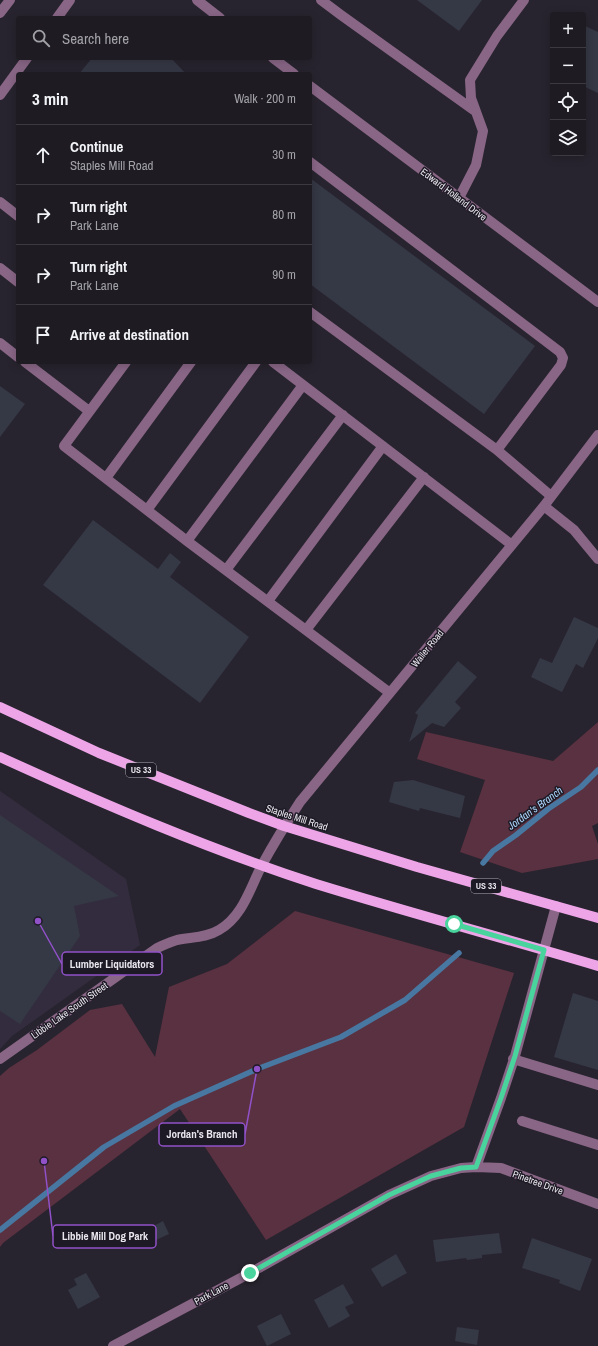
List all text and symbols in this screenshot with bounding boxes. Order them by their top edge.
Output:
map controls [550,12,586,156]
button: + [550,12,586,48]
search box [16,16,312,60]
icon: search [30,27,52,49]
text: Search here [62,28,129,49]
button: − [550,48,586,84]
button: locate [550,84,586,120]
text: 3 min [32,87,68,110]
text: Walk · 200 m [234,90,296,107]
button: layers [550,120,586,156]
text: Continue [70,136,123,157]
icon: ahead [32,144,54,166]
text: 30 m [272,146,296,163]
text: Staples Mill Road [70,157,154,174]
street label: Edward Holland Drive [418,165,490,224]
text: Turn right [70,196,127,217]
icon: right [32,204,54,226]
text: 80 m [272,206,296,223]
text: Park Lane [70,217,119,234]
text: Turn right [70,256,127,277]
icon: right [32,264,54,286]
text: 90 m [272,266,296,283]
text: Park Lane [70,277,119,294]
icon: arrive [32,324,54,346]
text: Arrive at destination [70,324,189,345]
street label: Waller Road [408,627,447,670]
road number: US 33 [126,763,156,777]
water label: Jordan's Branch [504,783,565,833]
street label: Staples Mill Road [264,801,329,834]
road number: US 33 [471,879,501,893]
route start [445,915,463,933]
callout: Lumber Liquidators [62,952,162,975]
text: Lumber Liquidators [70,957,154,971]
street label: Libbie Lake South Street [28,979,111,1042]
callout: Jordan's Branch [159,1123,245,1146]
text: Jordan's Branch [167,1127,237,1141]
street label: Pinetree Drive [511,1167,565,1198]
callout: Libbie Mill Dog Park [53,1225,156,1248]
text: Libbie Mill Dog Park [62,1229,149,1243]
route end [241,1264,259,1282]
street label: Park Lane [192,1279,231,1308]

